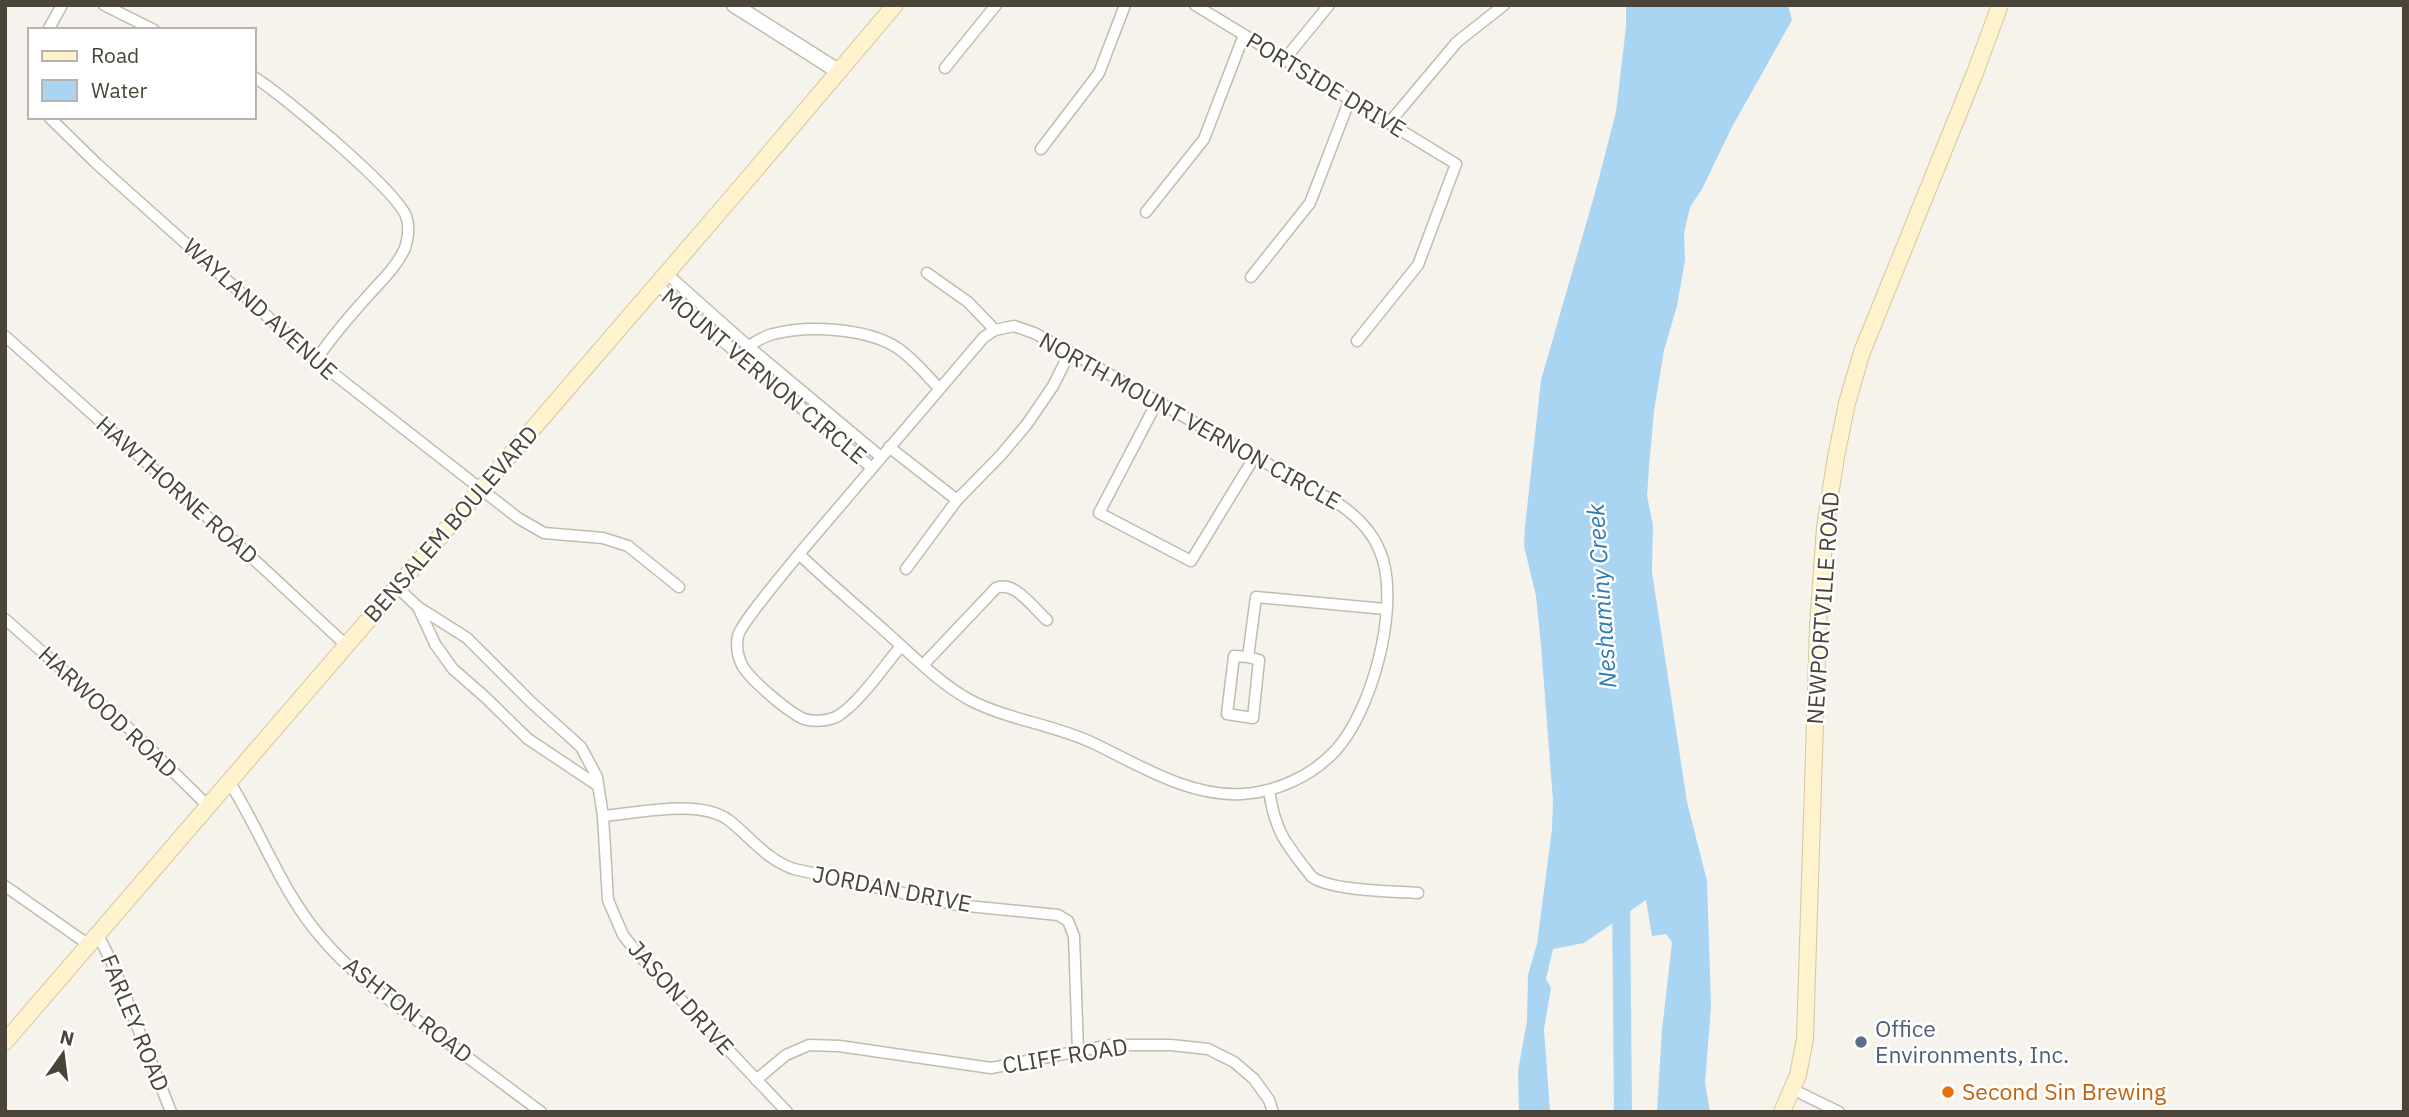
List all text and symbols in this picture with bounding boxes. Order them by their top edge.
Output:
street label: PORTSIDE DRIVE [1241,25,1412,144]
legend [28,28,256,119]
text: Road [91,41,139,69]
text: Water [91,76,148,104]
street label: WAYLAND AVENUE [177,231,344,386]
street label: MOUNT VERNON CIRCLE [656,281,873,470]
street label: NORTH MOUNT VERNON CIRCLE [1034,324,1347,516]
street label: HAWTHORNE ROAD [90,409,265,570]
street label: BENSALEM BOULEVARD [356,419,544,628]
street label: NEWPORTVILLE ROAD [1799,490,1845,725]
water label: Neshaminy Creek [1579,502,1623,689]
street label: HARWOOD ROAD [33,639,185,784]
street label: JORDAN DRIVE [810,858,974,918]
street label: JASON DRIVE [622,934,741,1061]
street label: ASHTON ROAD [338,949,479,1069]
street label: FARLEY ROAD [95,950,177,1096]
place label: Office Environments, Inc. [1875,1013,2069,1069]
north arrow [28,1019,98,1089]
text: N [58,1024,77,1051]
street label: CLIFF ROAD [1000,1030,1130,1080]
marker: Office Environments, Inc. [1853,1034,1869,1050]
place label: Second Sin Brewing [1962,1076,2166,1106]
marker: Second Sin Brewing [1940,1084,1956,1100]

